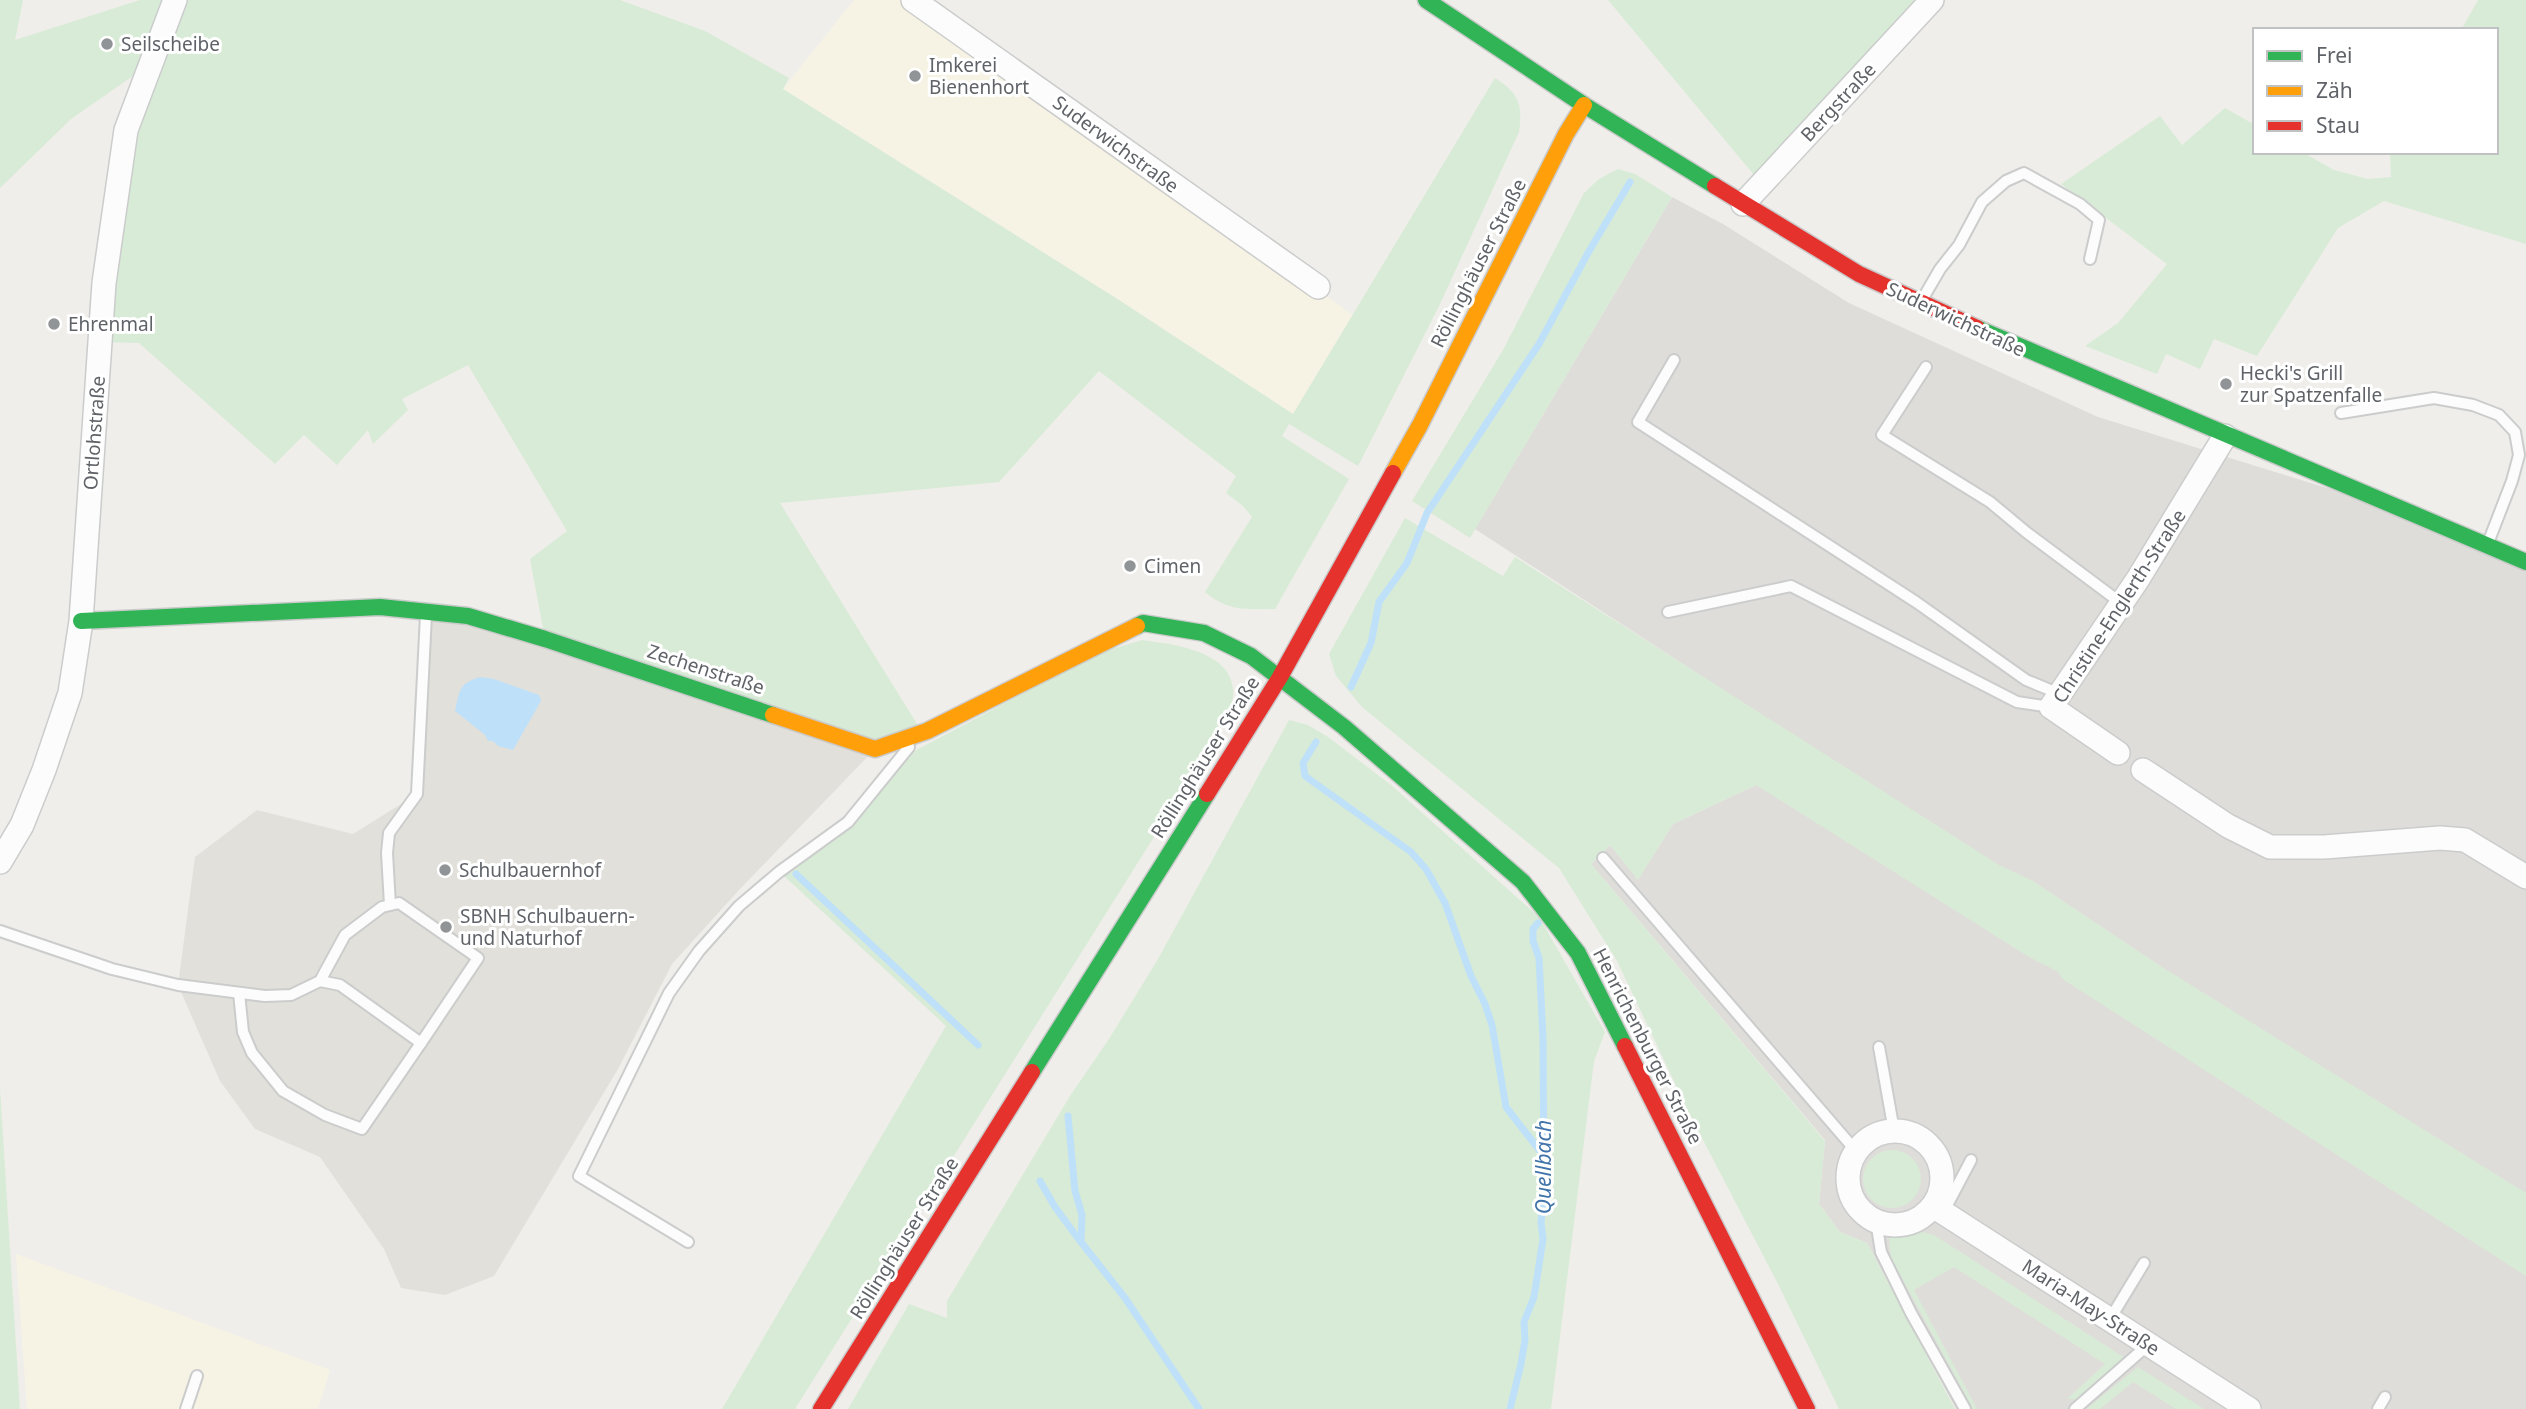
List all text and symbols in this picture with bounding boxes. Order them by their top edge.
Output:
legend [2253,28,2498,154]
place label: Seilscheibe [121,31,220,57]
marker: Seilscheibe [99,36,115,52]
text: Frei [2316,41,2352,69]
place label: Imkerei Bienenhort [929,52,1029,100]
street label: Bergstraße [1795,57,1881,147]
marker: Imkerei Bienenhort [907,68,923,84]
text: Zäh [2316,76,2353,104]
street label: Suderwichstraße [1048,89,1184,199]
text: Stau [2316,111,2360,139]
street label: Röllinghäuser Straße [1424,174,1532,352]
street label: Suderwichstraße [1883,276,2029,362]
place label: Ehrenmal [68,311,154,337]
marker: Ehrenmal [46,316,62,332]
place label: Hecki's Grill zur Spatzenfalle [2240,360,2382,408]
street label: Ortlohstraße [77,375,111,491]
marker: Hecki's Grill zur Spatzenfalle [2218,376,2234,392]
street label: Christine-Englerth-Straße [2046,504,2192,708]
place label: Cimen [1144,553,1201,579]
marker: Cimen [1122,558,1138,574]
street label: Zechenstraße [644,638,768,700]
street label: Röllinghäuser Straße [1145,671,1265,843]
place label: Schulbauernhof [459,857,603,883]
marker: Schulbauernhof [437,862,453,878]
place label: SBNH Schulbauern- und Naturhof [460,903,635,951]
marker: SBNH Schulbauern- und Naturhof [438,919,454,935]
street label: Henrichenburger Straße [1587,943,1709,1149]
water label: Quellbach [1529,1120,1557,1214]
street label: Röllinghäuser Straße [844,1152,964,1324]
street label: Maria-May-Straße [2017,1253,2165,1361]

